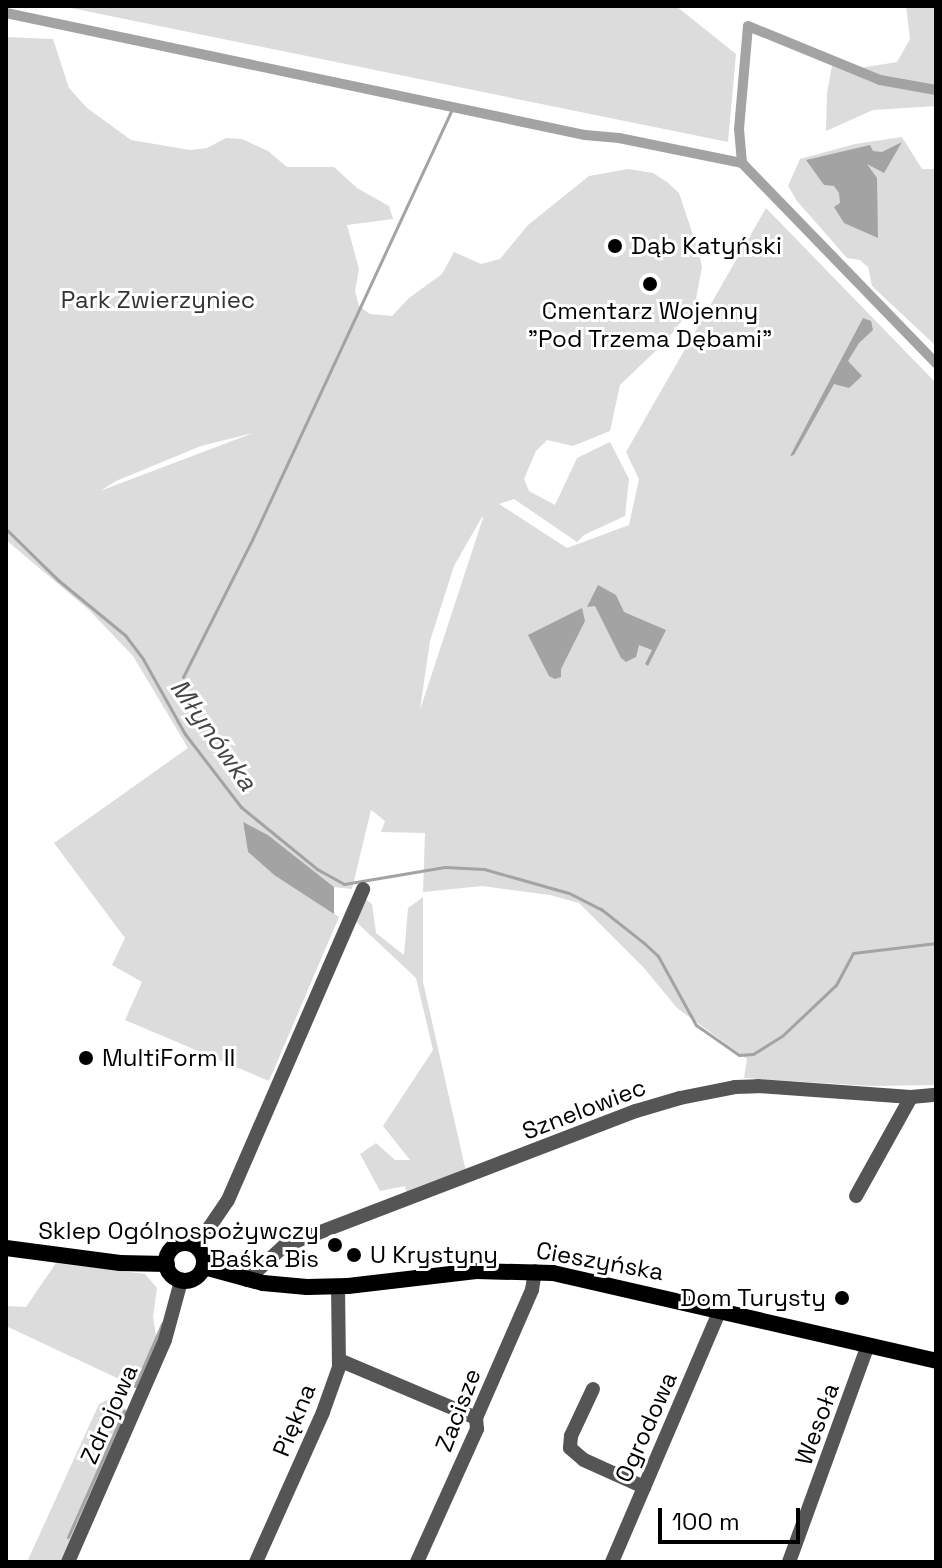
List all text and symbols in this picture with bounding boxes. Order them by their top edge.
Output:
place label: Dąb Katyński [631,232,782,260]
marker: Dąb Katyński [606,237,624,255]
marker: Cmentarz Wojenny "Pod Trzema Dębami" [641,275,659,293]
park label: Park Zwierzyniec [61,286,255,314]
place label: Cmentarz Wojenny "Pod Trzema Dębami" [528,297,772,353]
water label: Młynówka [163,673,263,797]
place label: MultiForm II [102,1044,235,1072]
marker: MultiForm II [77,1049,95,1067]
street label: Sznelowiec [518,1072,650,1146]
place label: Sklep Ogólnospożywczy Baśka Bis [38,1217,319,1273]
marker: Sklep Ogólnospożywczy Baśka Bis [326,1236,344,1254]
street label: Cieszyńska [534,1236,666,1286]
place label: U Krystyny [370,1241,498,1269]
marker: U Krystyny [345,1246,363,1264]
place label: Dom Turysty [680,1284,826,1312]
marker: Dom Turysty [833,1289,851,1307]
street label: Zdrojowa [74,1360,144,1468]
street label: Zacisze [429,1364,487,1456]
street label: Ogrodowa [609,1367,683,1487]
street label: Piękna [266,1379,322,1461]
street label: Wesoła [789,1379,845,1469]
scale bar [662,1492,804,1542]
text: 100 m [672,1506,740,1537]

